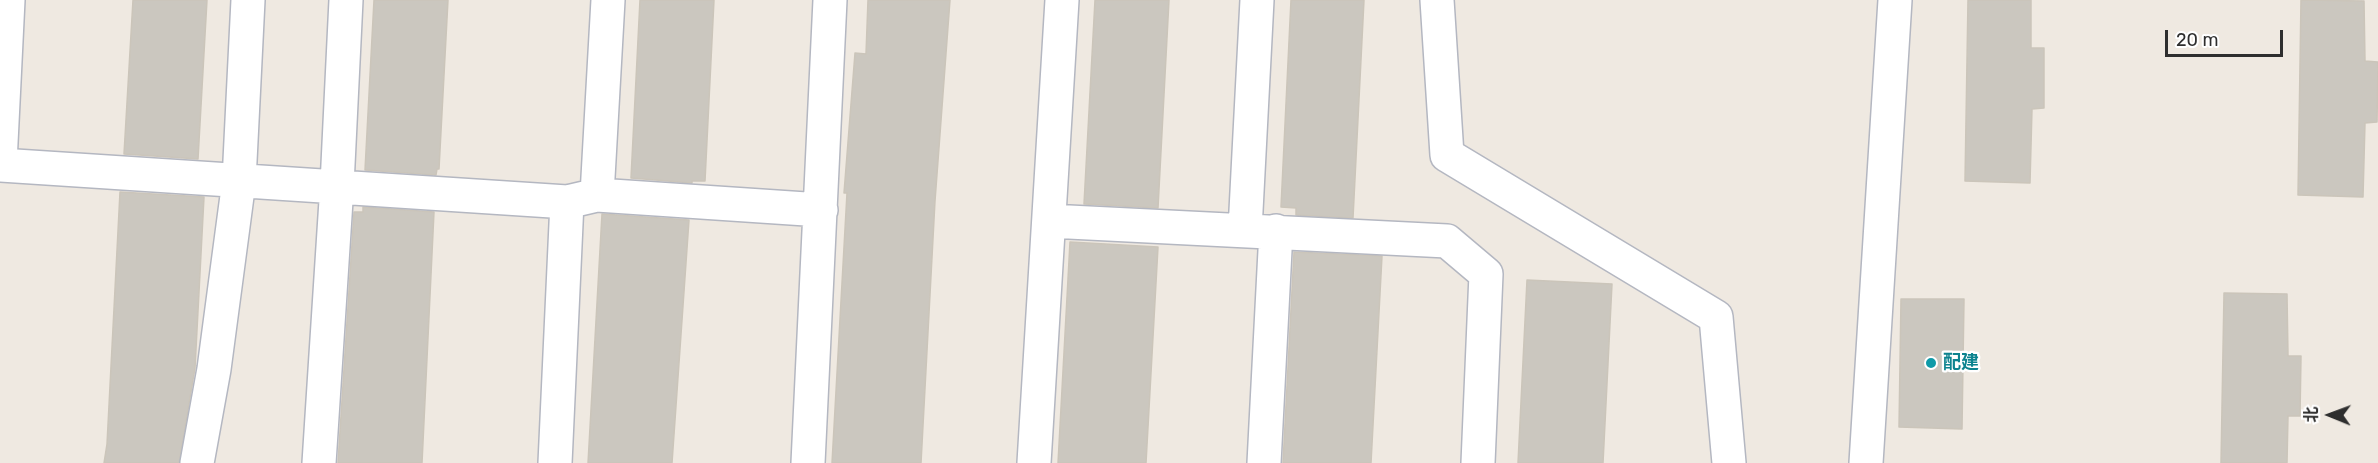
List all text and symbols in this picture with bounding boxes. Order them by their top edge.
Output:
scale bar [2168,18,2286,56]
text: 20 m [2176,29,2218,51]
place label: 配建 [1943,352,1979,374]
marker: 配建 [1924,356,1938,370]
north arrow [2300,385,2360,445]
text: 北 [2302,407,2321,423]

